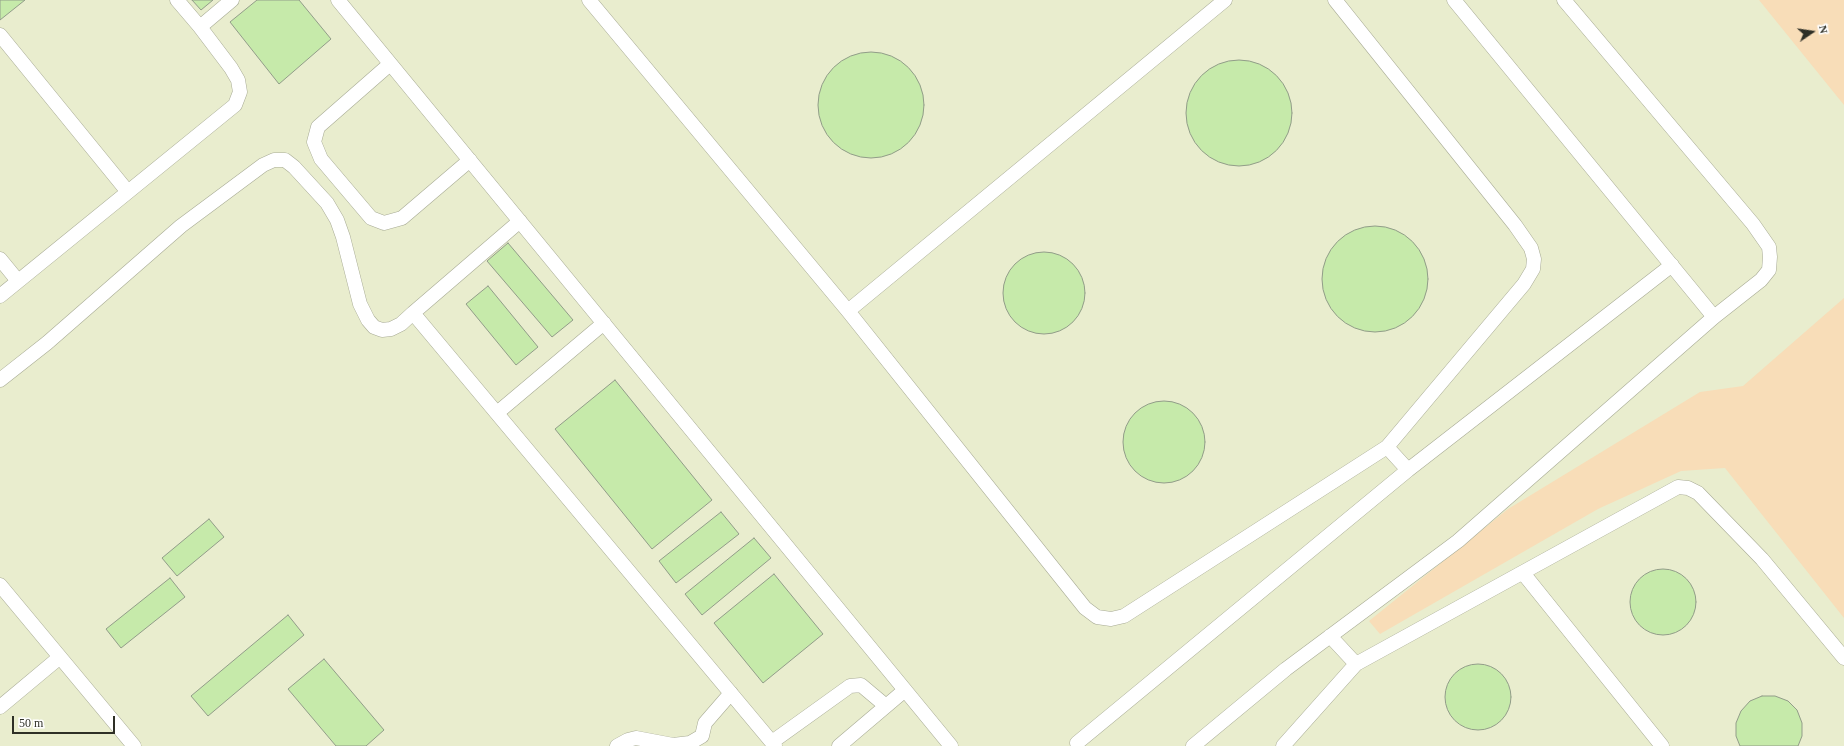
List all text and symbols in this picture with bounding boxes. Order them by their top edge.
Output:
north arrow [1792,12,1832,52]
text: N [1817,24,1830,35]
scale bar [14,708,117,734]
text: 50 m [19,716,43,730]

